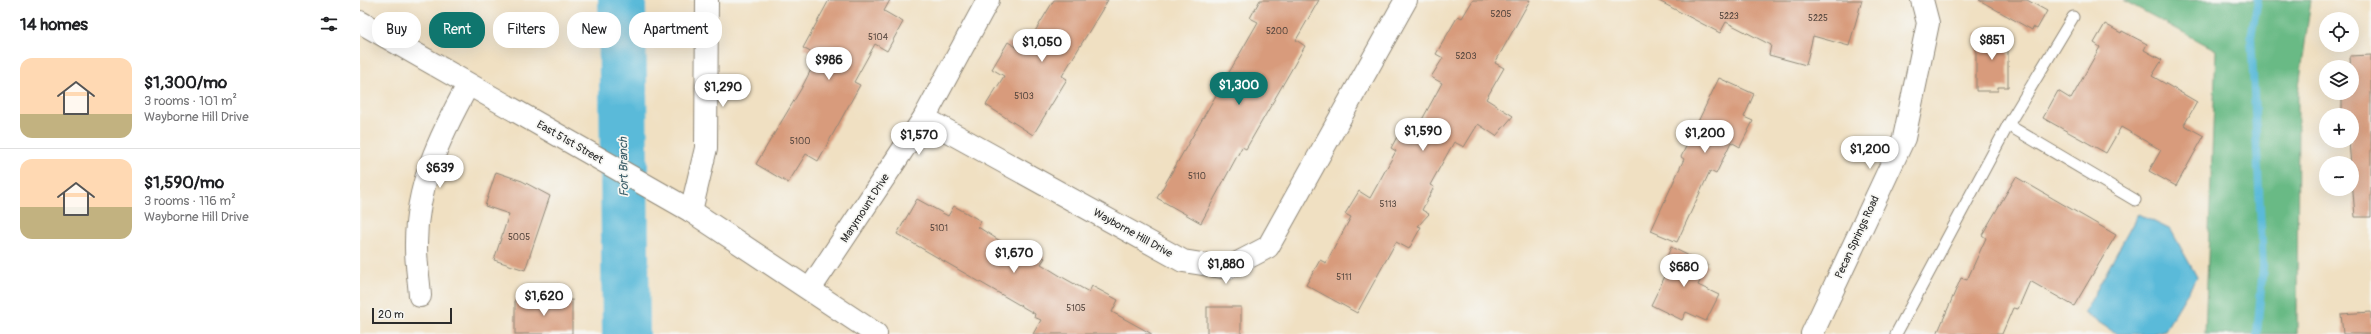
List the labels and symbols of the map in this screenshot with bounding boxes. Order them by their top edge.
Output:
house number: 5205 [1491,9,1512,20]
house number: 5223 [1719,11,1739,22]
house number: 5225 [1808,13,1828,24]
house number: 5200 [1266,26,1288,37]
pin: $851 [1968,27,2016,61]
pin: $1,050 [1009,29,1075,63]
house number: 5104 [868,32,889,43]
pin: $986 [805,47,853,81]
house number: 5203 [1455,51,1477,62]
pin: $1,300 [1206,72,1272,106]
pin: $1,290 [690,74,756,108]
house number: 5103 [1014,91,1034,102]
street label: East 51st Street [535,118,606,167]
pin: $1,590 [1390,118,1456,152]
pin: $1,200 [1672,120,1738,154]
pin: $1,570 [886,122,952,156]
water label: Fort Branch [616,136,632,197]
house number: 5100 [790,136,810,147]
pin: $1,200 [1837,136,1903,170]
pin: $639 [416,155,464,189]
street label: Marymount Drive [838,171,892,245]
house number: 5110 [1188,171,1206,182]
street label: Pecan Springs Road [1832,194,1882,280]
house number: 5113 [1380,199,1396,210]
street label: Wayborne Hill Drive [1091,206,1175,260]
house number: 5101 [930,223,948,234]
house number: 5005 [508,232,530,243]
pin: $1,670 [981,240,1047,274]
pin: $1,880 [1193,251,1259,285]
pin: $680 [1660,254,1708,288]
house number: 5111 [1336,272,1352,283]
pin: $1,620 [511,283,577,317]
house number: 5105 [1066,303,1086,314]
scale bar [372,306,452,325]

